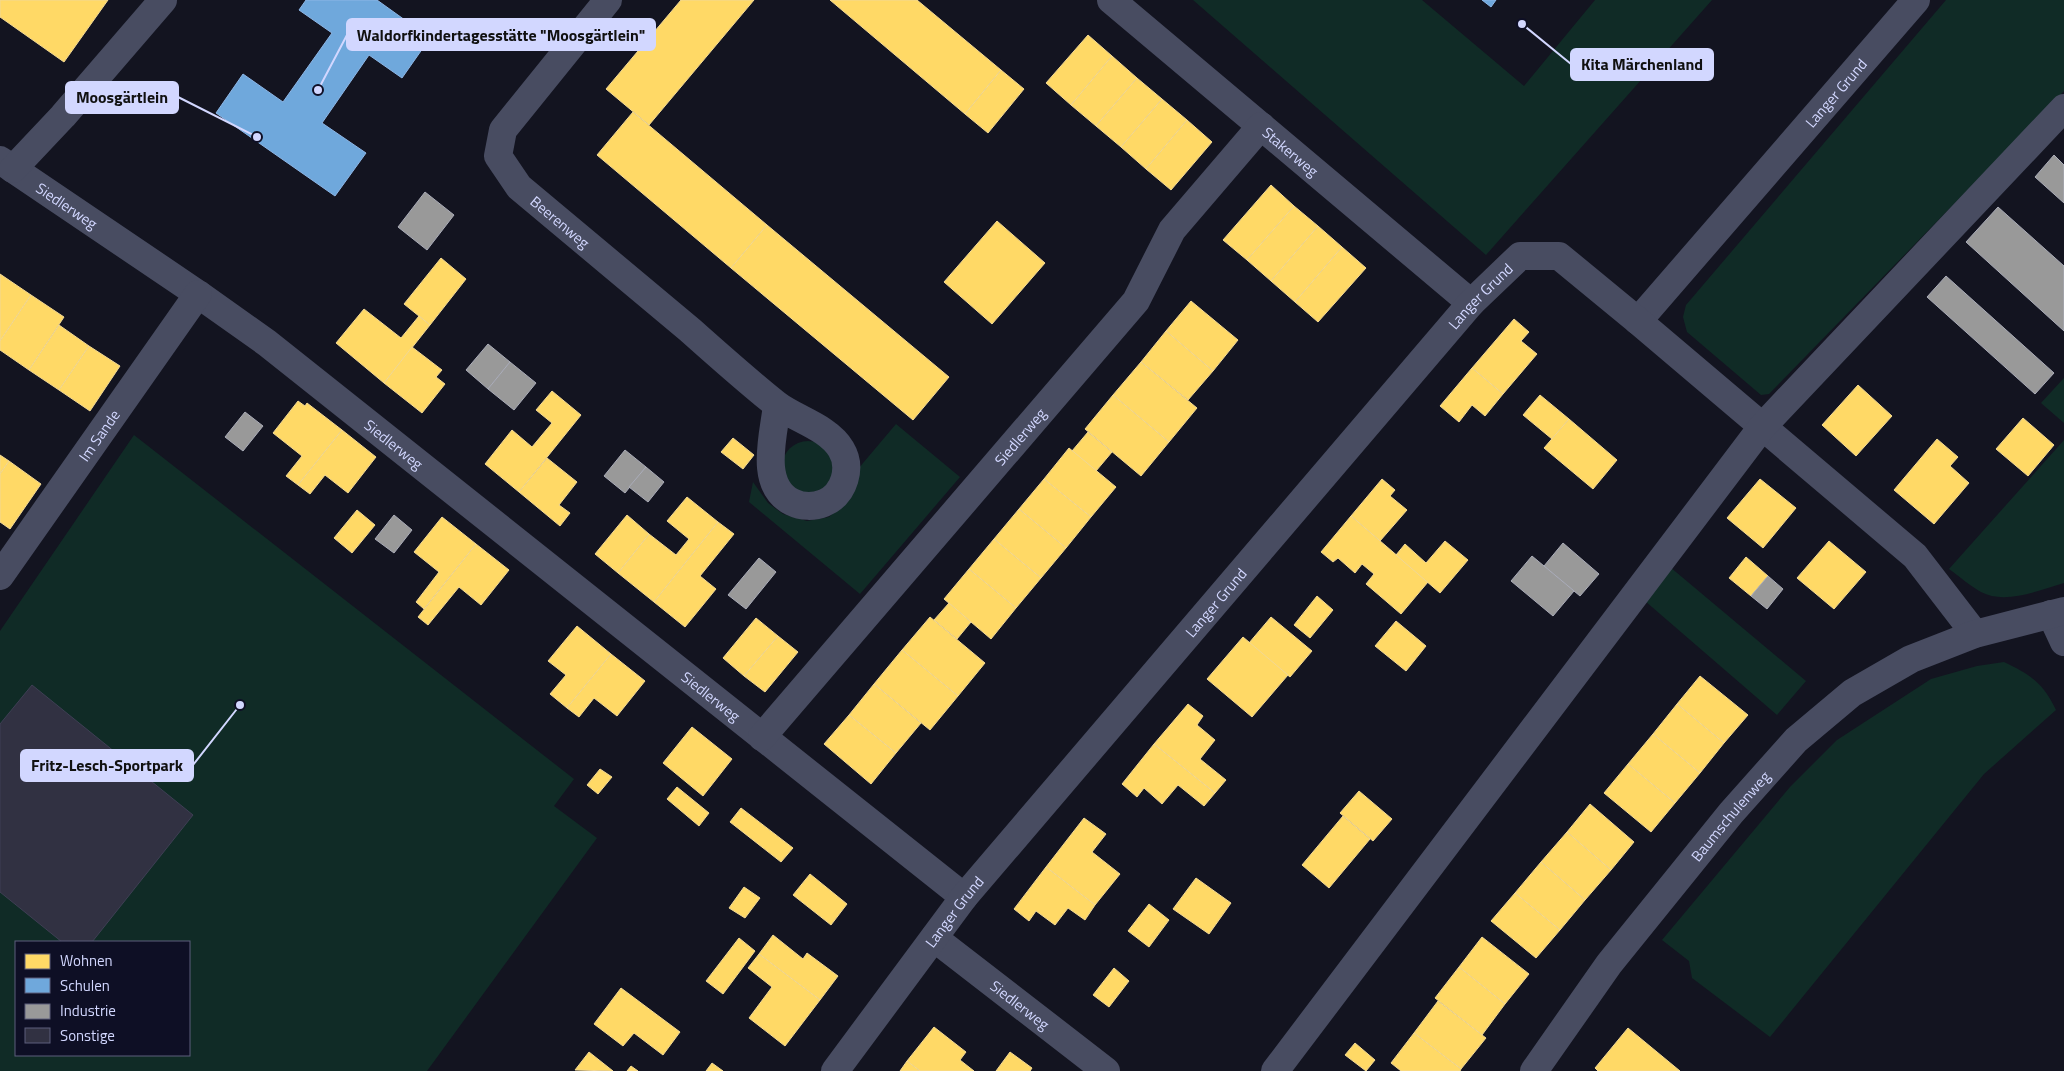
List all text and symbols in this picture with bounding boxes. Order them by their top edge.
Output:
callout: Waldorfkindertagesstätte "Moosgärtlein" [347,19,655,50]
text: Waldorfkindertagesstätte "Moosgärtlein" [357,23,645,47]
callout: Kita Märchenland [1571,49,1713,80]
text: Kita Märchenland [1581,52,1703,76]
street label: Langer Grund [1799,53,1872,132]
callout: Moosgärtlein [66,82,178,113]
text: Moosgärtlein [76,85,168,109]
street label: Stakerweg [1258,121,1324,182]
street label: Siedlerweg [32,176,103,235]
street label: Beerenweg [526,190,595,254]
street label: Langer Grund [1442,257,1518,334]
street label: Siedlerweg [988,402,1051,470]
street label: Im Sande [73,405,125,466]
street label: Siedlerweg [360,413,429,475]
street label: Langer Grund [1179,563,1252,642]
street label: Siedlerweg [677,665,746,727]
callout: Fritz-Lesch-Sportpark [21,750,193,781]
text: Fritz-Lesch-Sportpark [31,753,184,777]
street label: Baumschulenweg [1685,765,1775,866]
street label: Langer Grund [919,871,989,952]
legend [15,941,190,1056]
text: Wohnen [60,949,113,972]
text: Schulen [60,974,110,997]
street label: Siedlerweg [986,974,1055,1035]
text: Industrie [60,999,116,1022]
text: Sonstige [60,1024,115,1047]

